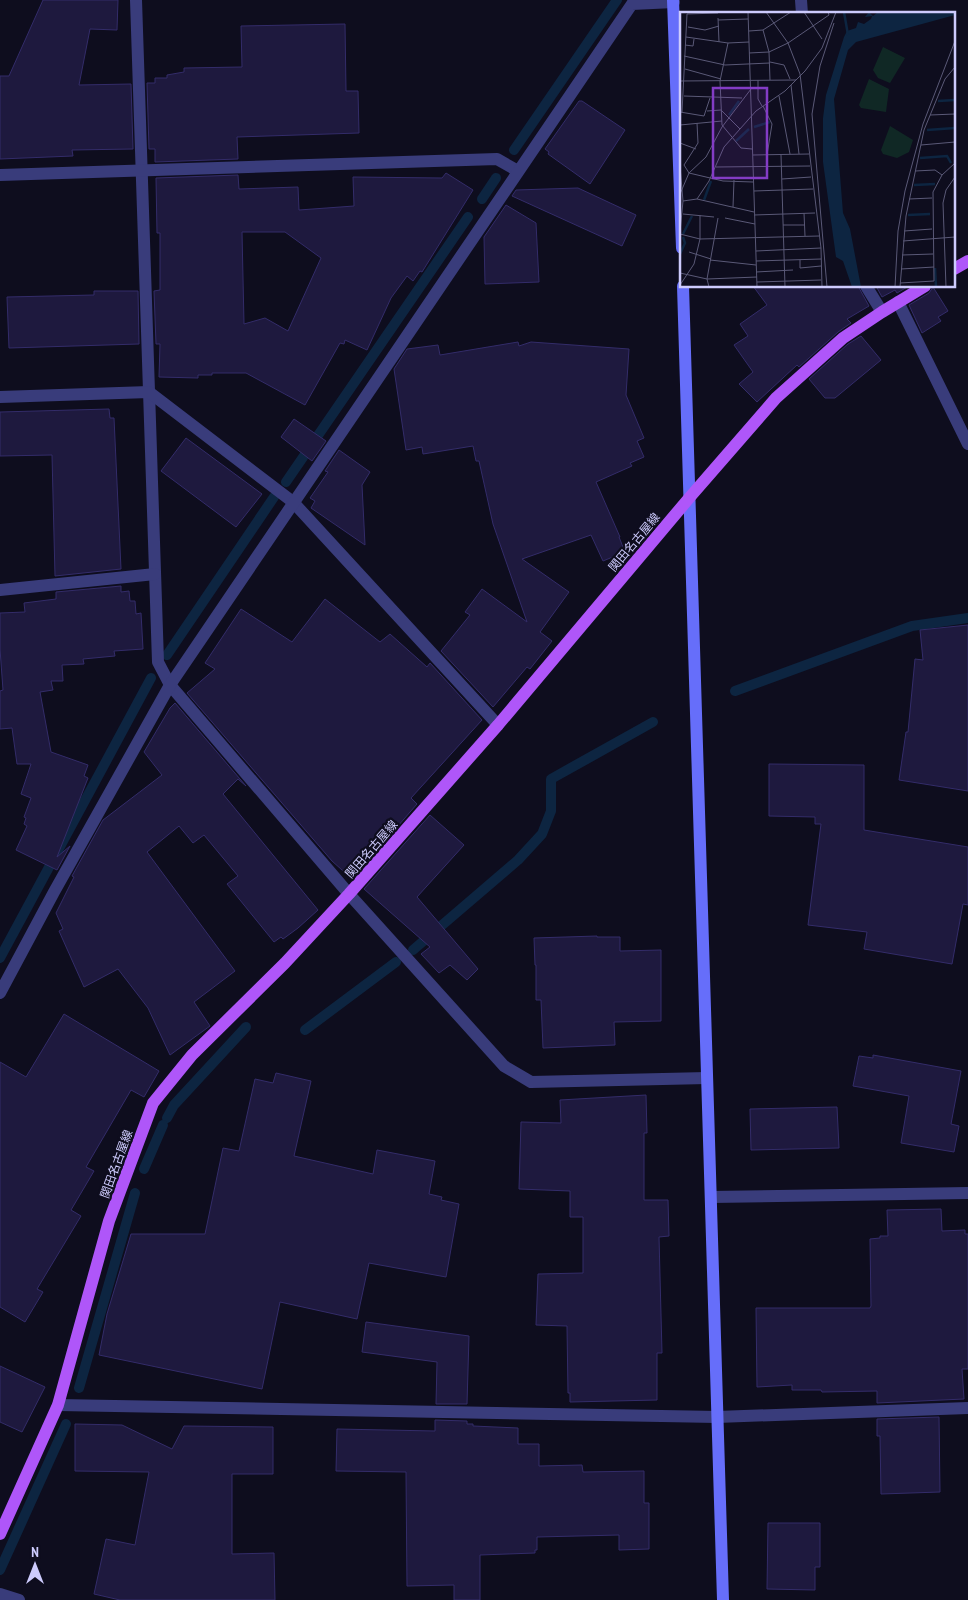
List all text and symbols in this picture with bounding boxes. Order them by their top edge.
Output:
inset map [680,12,956,288]
street label: 関田名古屋線 [605,510,663,574]
street label: 関田名古屋線 [342,817,400,881]
street label: 関田名古屋線 [97,1128,135,1200]
north arrow [10,1540,60,1590]
text: N [31,1543,39,1561]

